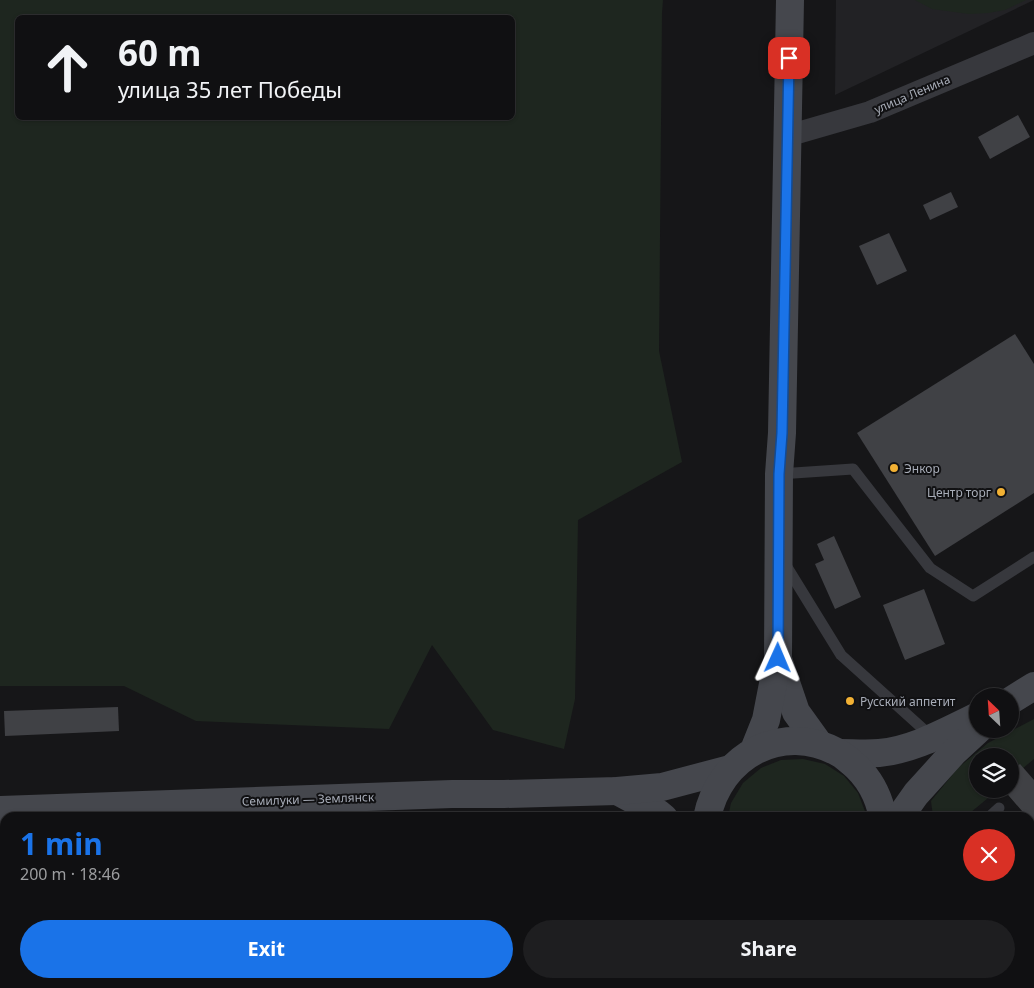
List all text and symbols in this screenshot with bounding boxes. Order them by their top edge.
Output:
text: 60 m [118,29,201,76]
icon: ahead [35,35,100,100]
pin [768,37,810,79]
icon: arrive [775,44,803,72]
street label: улица Ленина [871,70,953,118]
text: улица 35 лет Победы [118,74,342,104]
place label: Энкор [904,460,940,477]
marker: Энкор [888,462,900,474]
place label: Центр торг [927,484,991,501]
marker: Центр торг [995,486,1007,498]
position arrow [751,631,803,683]
north arrow [969,688,1019,738]
map controls [969,688,1019,798]
place label: Русский аппетит [860,693,956,710]
marker: Русский аппетит [844,695,856,707]
button: layers [969,748,1019,798]
street label: Семилуки — Землянск [241,788,375,810]
text: 1 min [20,823,103,864]
button: close [963,829,1015,881]
text: 200 m · 18:46 [20,863,120,885]
button: Exit [20,920,513,978]
button: Share [523,920,1015,978]

